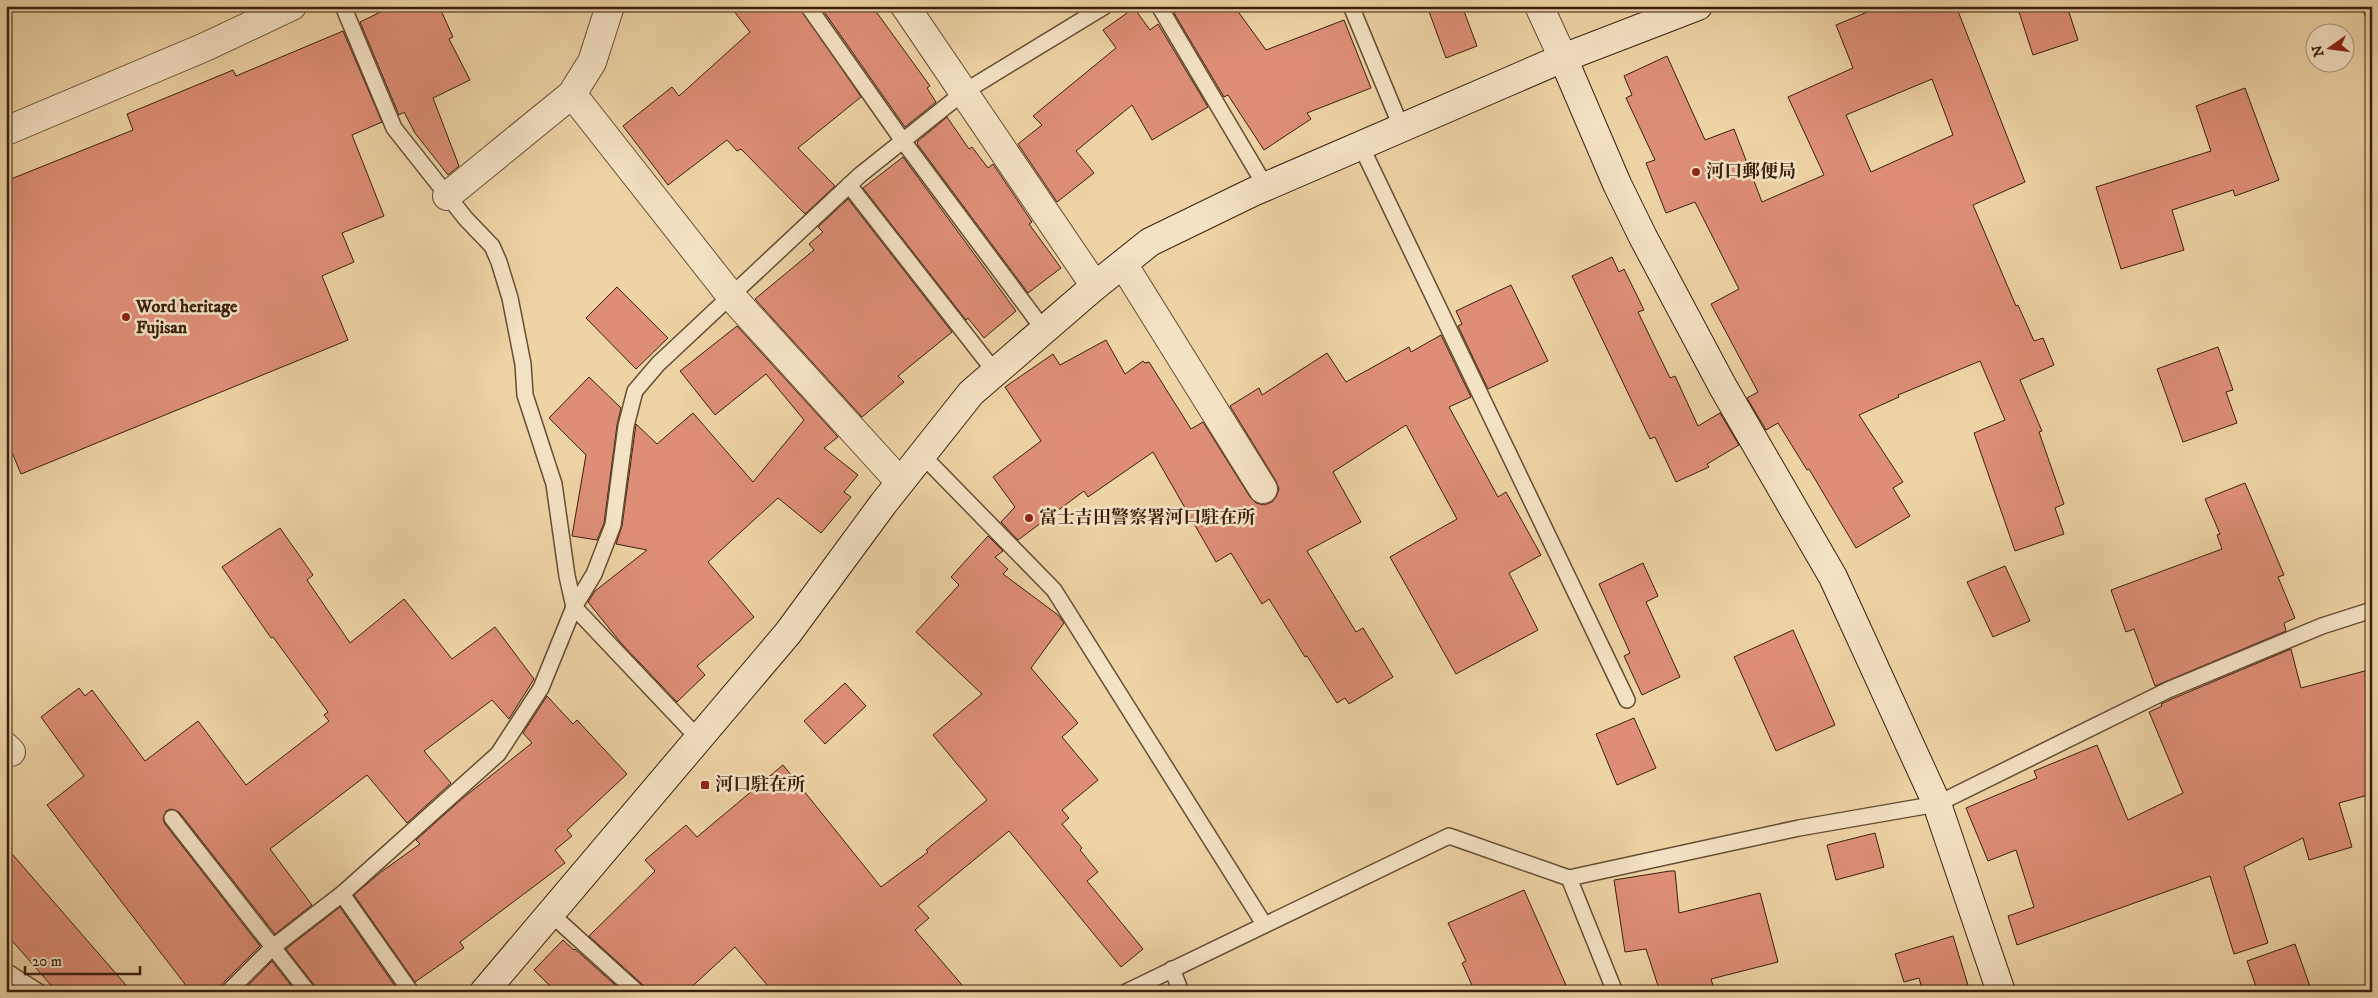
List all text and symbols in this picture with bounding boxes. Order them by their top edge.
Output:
north arrow [2306,22,2356,72]
text: N [2308,43,2328,59]
place label: 河口郵便局 [1706,161,1796,183]
marker: 河口郵便局 [1690,166,1702,178]
place label: Word heritage Fujisan [135,296,238,339]
marker: Word heritage Fujisan [120,311,132,323]
place label: 富士吉田警察署河口駐在所 [1039,507,1255,529]
marker: 富士吉田警察署河口駐在所 [1023,512,1035,524]
place label: 河口駐在所 [715,774,805,796]
marker: 河口駐在所 [699,779,711,791]
scale bar [25,943,140,975]
text: 20 m [32,952,62,971]

